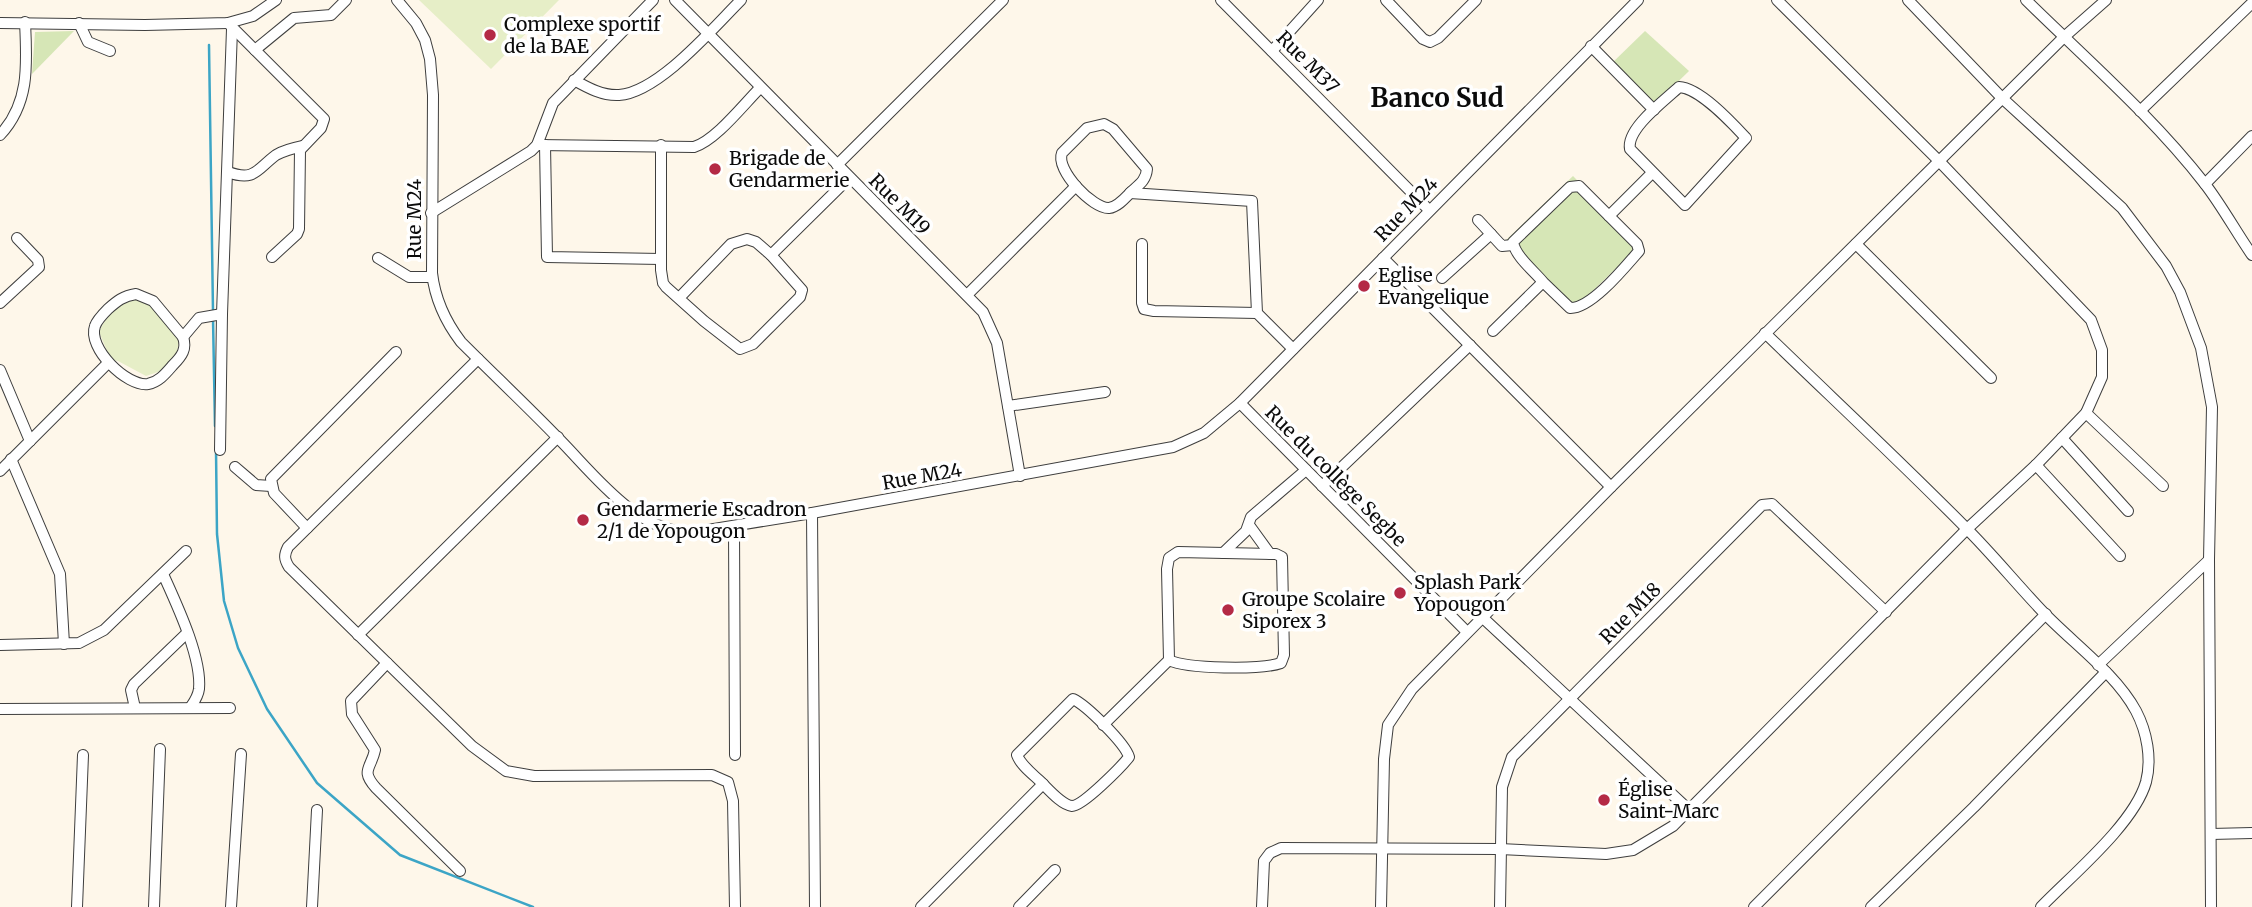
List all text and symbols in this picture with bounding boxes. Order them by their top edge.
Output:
place label: Complexe sportif de la BAE [504,12,661,58]
street label: Rue M37 [1272,26,1344,98]
marker: Complexe sportif de la BAE [482,27,498,43]
district label: Banco Sud [1370,81,1504,114]
place label: Brigade de Gendarmerie [729,146,850,192]
marker: Brigade de Gendarmerie [707,161,723,177]
street label: Rue M19 [864,168,936,240]
street label: Rue M24 [1369,171,1443,246]
street label: Rue M24 [402,178,426,259]
place label: Eglise Evangelique [1378,263,1489,309]
marker: Eglise Evangelique [1356,278,1372,294]
street label: Rue du collège Segbe [1260,400,1412,552]
street label: Rue M24 [880,457,964,495]
place label: Gendarmerie Escadron 2/1 de Yopougon [597,497,807,543]
marker: Gendarmerie Escadron 2/1 de Yopougon [575,512,591,528]
place label: Splash Park Yopougon [1413,570,1521,616]
street label: Rue M18 [1594,577,1666,649]
marker: Splash Park Yopougon [1392,585,1408,601]
place label: Groupe Scolaire Siporex 3 [1242,587,1385,633]
marker: Groupe Scolaire Siporex 3 [1220,602,1236,618]
place label: Église Saint-Marc [1618,777,1719,823]
marker: Église Saint-Marc [1596,792,1612,808]

